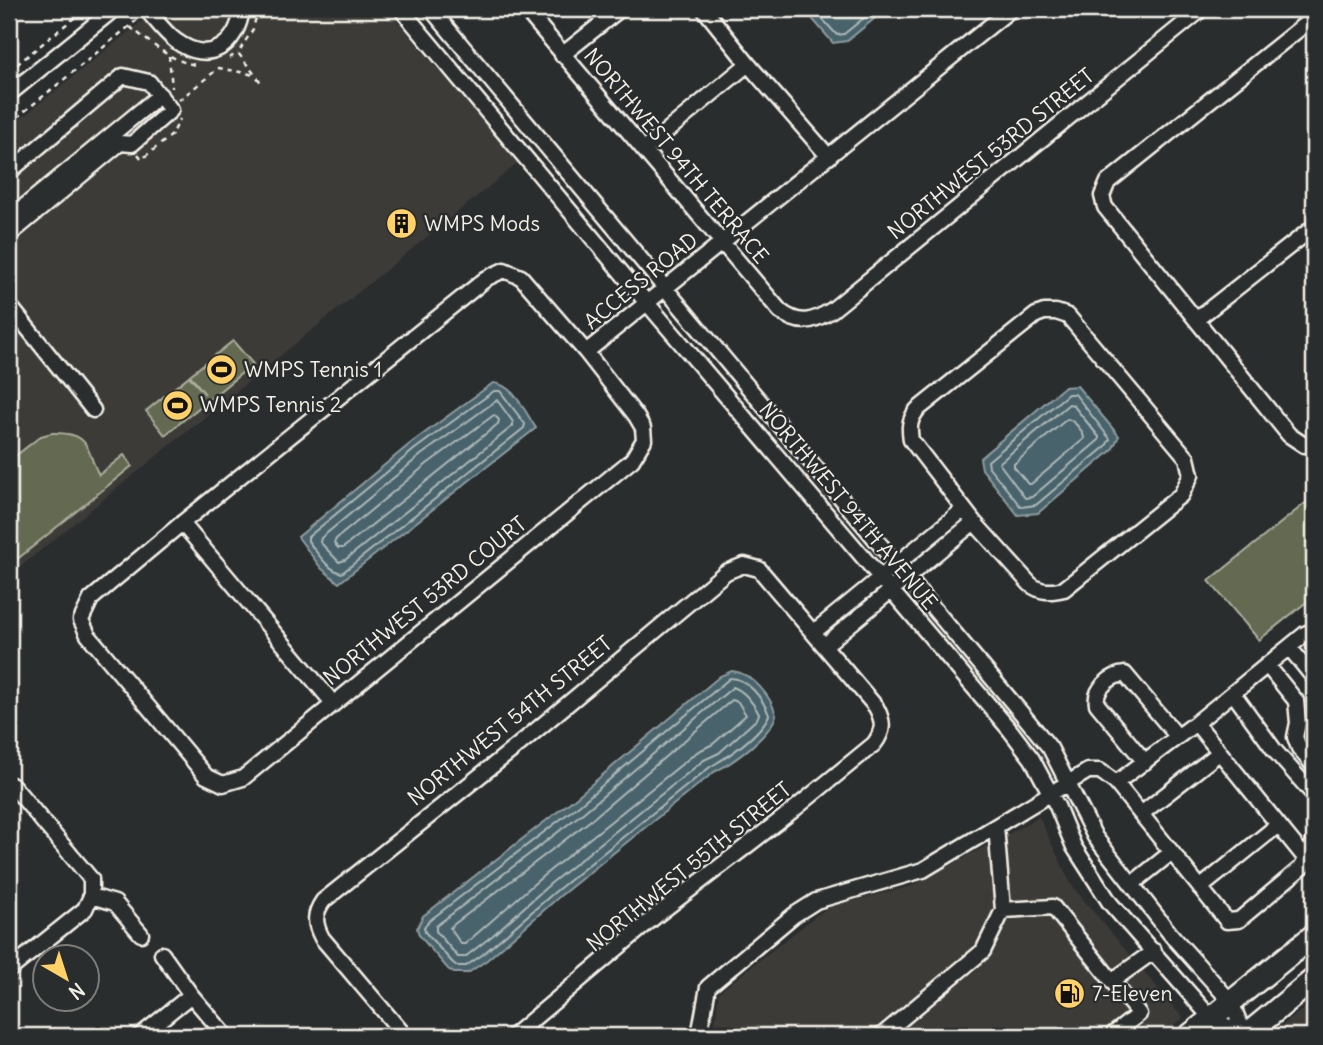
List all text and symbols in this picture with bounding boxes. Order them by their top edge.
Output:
street label: NORTHWEST 94TH TERRACE [578,42,775,269]
street label: NORTHWEST 53RD STREET [882,62,1099,245]
building icon: WMPS Mods [384,207,418,241]
place label: WMPS Mods [424,210,540,237]
street label: ACCESS ROAD [578,226,703,335]
sports icon: WMPS Tennis 1 [204,353,238,387]
place label: WMPS Tennis 1 [244,356,382,383]
sports icon: WMPS Tennis 2 [160,388,194,422]
place label: WMPS Tennis 2 [200,391,341,418]
street label: NORTHWEST 94TH AVENUE [753,396,943,615]
street label: NORTHWEST 53RD COURT [318,510,532,691]
street label: NORTHWEST 54TH STREET [402,630,617,811]
street label: NORTHWEST 55TH STREET [581,776,796,957]
north arrow [32,944,102,1014]
fuel station icon: 7-Eleven [1052,977,1086,1011]
text: N [64,978,89,1005]
place label: 7-Eleven [1092,980,1173,1007]

